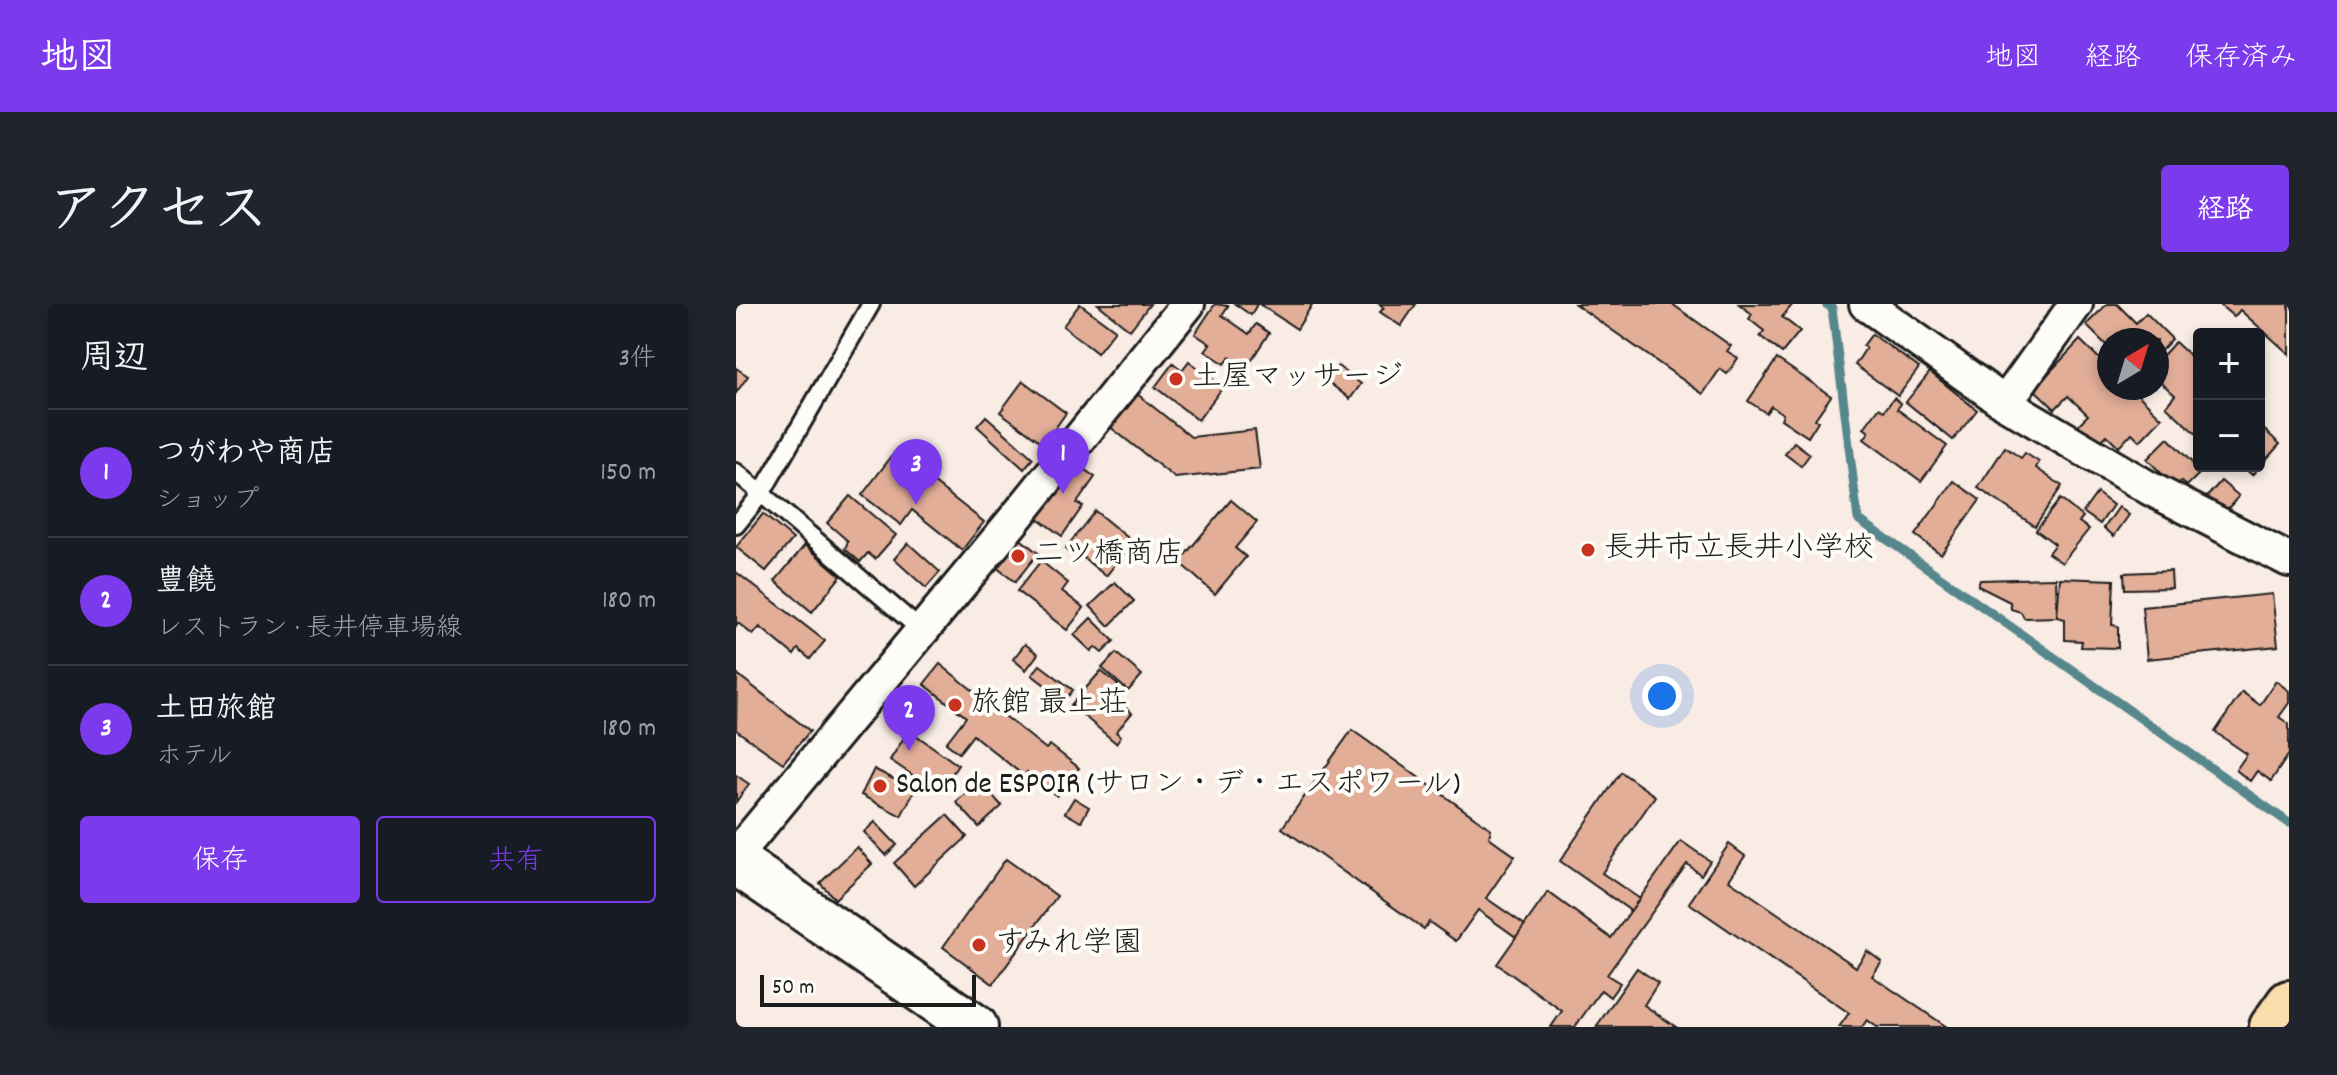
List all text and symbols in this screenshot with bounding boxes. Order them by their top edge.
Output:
text: 地図 [40,33,116,88]
text: 地図 [1985,40,2041,80]
text: 経路 [2085,40,2141,80]
text: 保存済み [2185,40,2297,80]
button: 経路 [2161,165,2289,252]
text: アクセス [48,175,269,255]
north arrow [2097,328,2169,400]
map controls [2193,328,2265,472]
button: + [2193,328,2265,400]
text: 周辺 [80,336,148,385]
text: 3件 [618,341,656,378]
place label: 土屋マッサージ [1192,358,1403,401]
marker: 土屋マッサージ [1167,370,1185,388]
button: − [2193,400,2265,472]
pin: 1 [1037,428,1089,494]
text: つがわや商店 [156,434,336,477]
pin: 3 [890,439,942,505]
text: 1 [103,455,109,492]
text: 150 m [600,455,656,492]
text: ショップ [156,483,259,520]
place label: 長井市立長井小学校 [1604,529,1874,572]
place label: 二ツ橋商店 [1034,535,1184,578]
marker: 長井市立長井小学校 [1579,541,1597,559]
marker: 二ツ橋商店 [1009,547,1027,565]
text: 豊饒 [156,562,216,605]
text: 2 [100,583,112,620]
text: 180 m [602,583,656,620]
text: レストラン · 長井停車場線 [156,611,462,648]
your location [1642,676,1682,716]
place label: 旅館 最上荘 [971,684,1128,727]
pin: 2 [883,685,935,751]
text: 土田旅館 [156,690,276,733]
marker: 旅館 最上荘 [946,696,964,714]
text: 3 [100,711,112,748]
text: 180 m [602,711,656,748]
text: ホテル [156,739,233,776]
place label: Salon de ESPOIR (サロン・デ・エスポワール) [896,765,1460,808]
marker: Salon de ESPOIR (サロン・デ・エスポワール) [871,777,889,795]
button: 保存 [80,816,360,903]
button: 共有 [376,816,656,903]
place label: すみれ学園 [995,924,1143,967]
marker: すみれ学園 [970,936,988,954]
scale bar [760,971,976,1007]
text: 50 m [772,973,814,1004]

